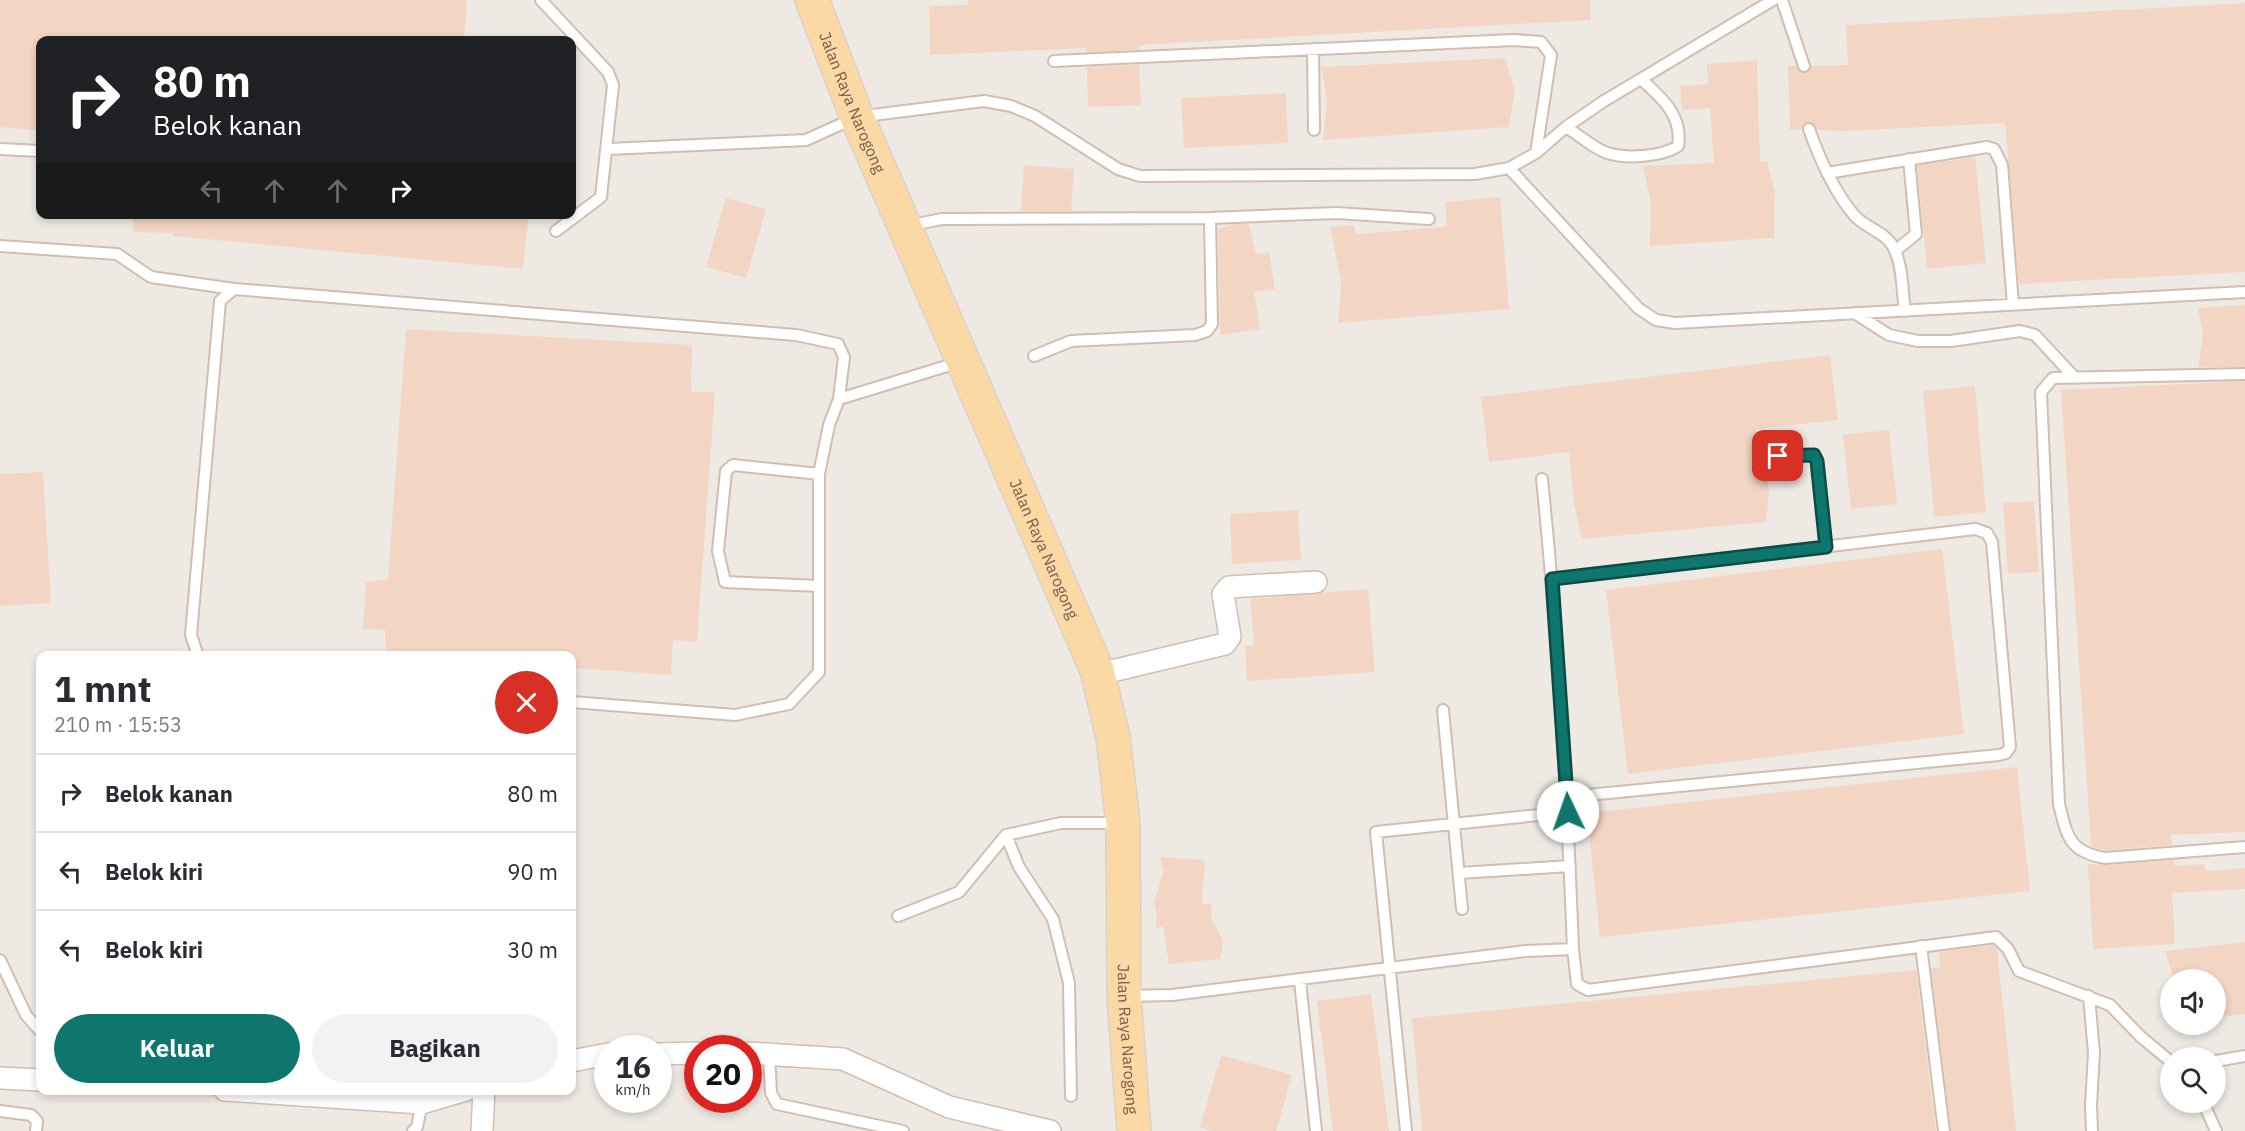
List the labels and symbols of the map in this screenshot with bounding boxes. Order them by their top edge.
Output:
street label: Jalan Raya Narogong [815,29,890,176]
pin [1752,430,1803,481]
street label: Jalan Raya Narogong [1005,476,1084,622]
position arrow [1536,780,1600,844]
street label: Jalan Raya Narogong [1114,964,1143,1116]
speed limit sign: 20 [684,1035,762,1113]

